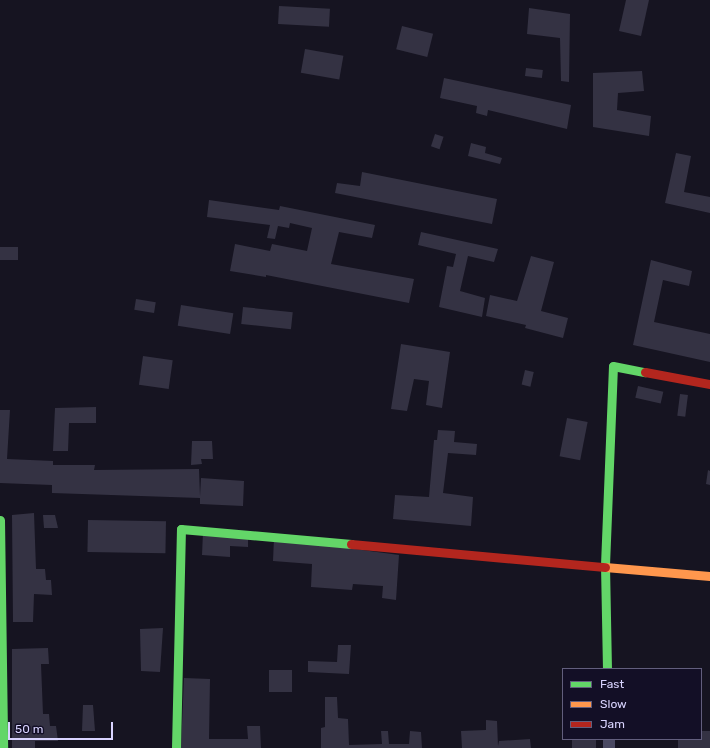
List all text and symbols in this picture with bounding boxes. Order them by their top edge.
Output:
legend [562,668,702,740]
text: Fast [600,677,624,691]
text: Slow [600,697,627,711]
scale bar [10,714,115,740]
text: Jam [600,717,625,731]
text: 50 m [15,722,43,736]

